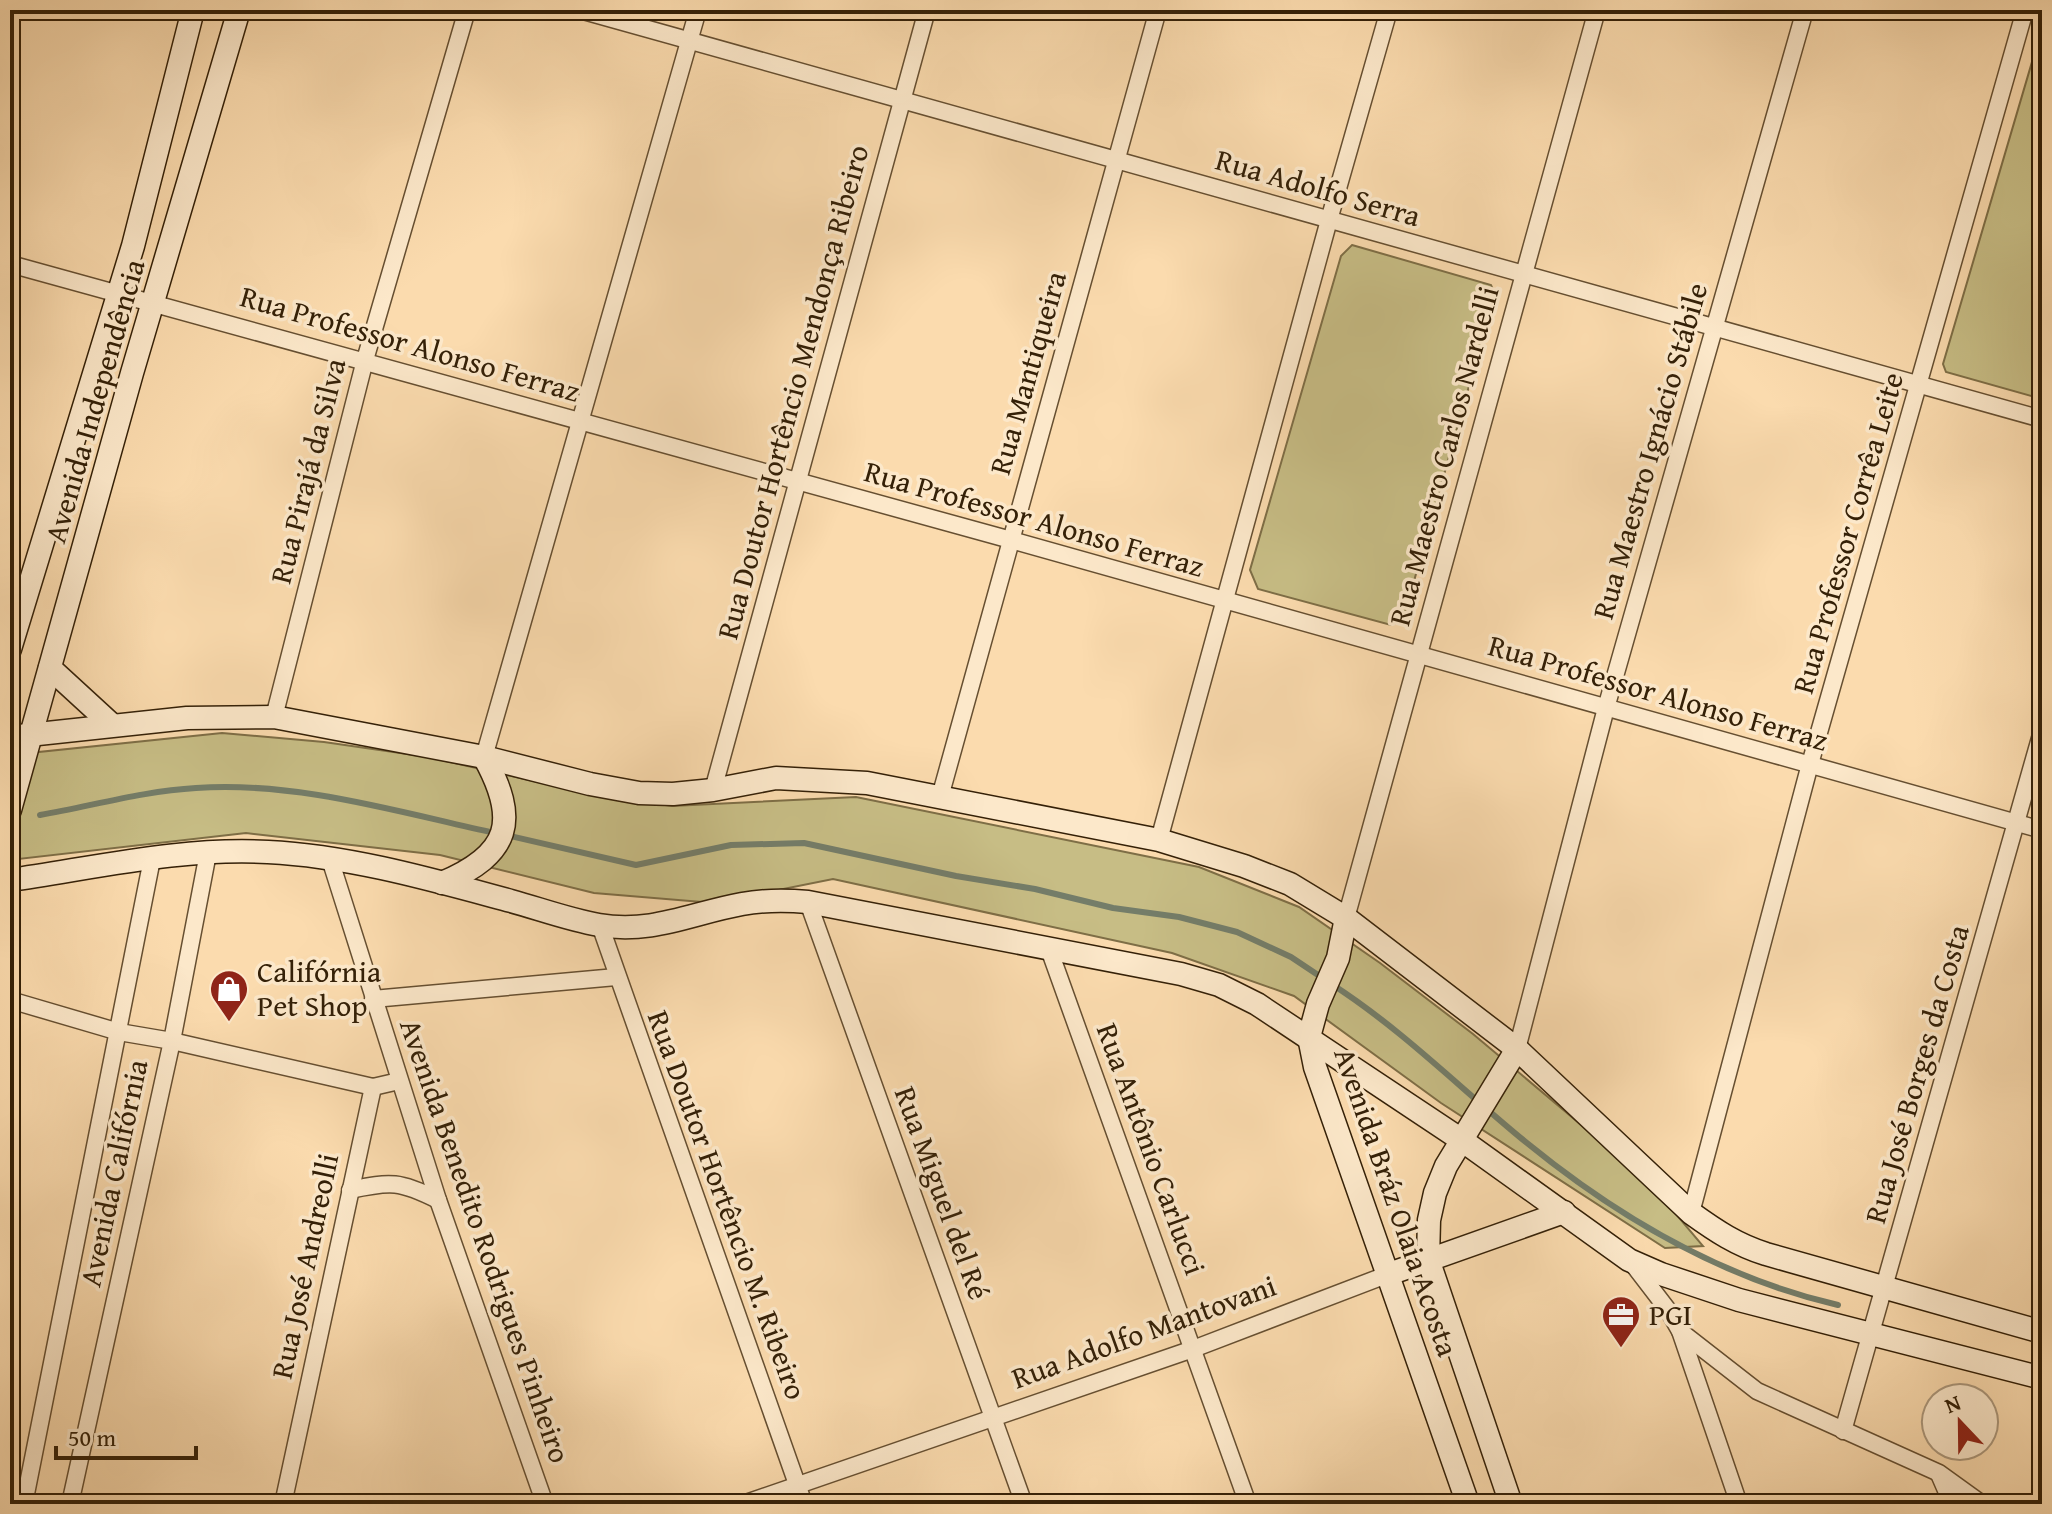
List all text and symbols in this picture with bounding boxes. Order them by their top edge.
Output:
street label: Rua Adolfo Serra [1211,137,1426,237]
street label: Rua Doutor Hortêncio Mendonça Ribeiro [705,140,879,644]
street label: Avenida Independência [32,254,156,548]
street label: Rua Mantiqueira [977,266,1077,480]
street label: Rua Professor Alonso Ferraz [235,273,585,413]
street label: Rua Maestro Ignácio Stábile [1580,277,1718,624]
street label: Rua Maestro Carlos Nardelli [1377,281,1510,630]
street label: Rua Pirajá da Silva [258,353,356,588]
street label: Rua Professor Corrêa Leite [1780,367,1914,699]
street label: Rua Professor Alonso Ferraz [859,448,1209,588]
street label: Rua Professor Alonso Ferraz [1483,622,1833,762]
street label: Rua José Borges da Costa [1852,919,1980,1228]
place label: Califórnia Pet Shop [257,949,381,1027]
shop icon: Califórnia Pet Shop [208,968,250,1023]
street label: Rua Doutor Hortêncio M. Ribeiro [637,1004,819,1405]
street label: Avenida Benedito Rodrigues Pinheiro [389,1013,583,1469]
street label: Rua Antônio Carlucci [1086,1017,1218,1281]
street label: Avenida Bráz Olaia Acosta [1323,1041,1470,1362]
street label: Avenida Califórnia [67,1055,159,1290]
street label: Rua Miguel del Ré [884,1080,1002,1305]
street label: Rua José Andreolli [259,1149,349,1382]
street label: Rua Adolfo Mantovani [1005,1263,1282,1399]
place label: PGI [1649,1292,1692,1336]
office icon: PGI [1600,1294,1642,1349]
north arrow [1920,1382,2000,1462]
text: N [1940,1386,1966,1421]
scale bar [56,1410,196,1460]
text: 50 m [68,1420,116,1455]

